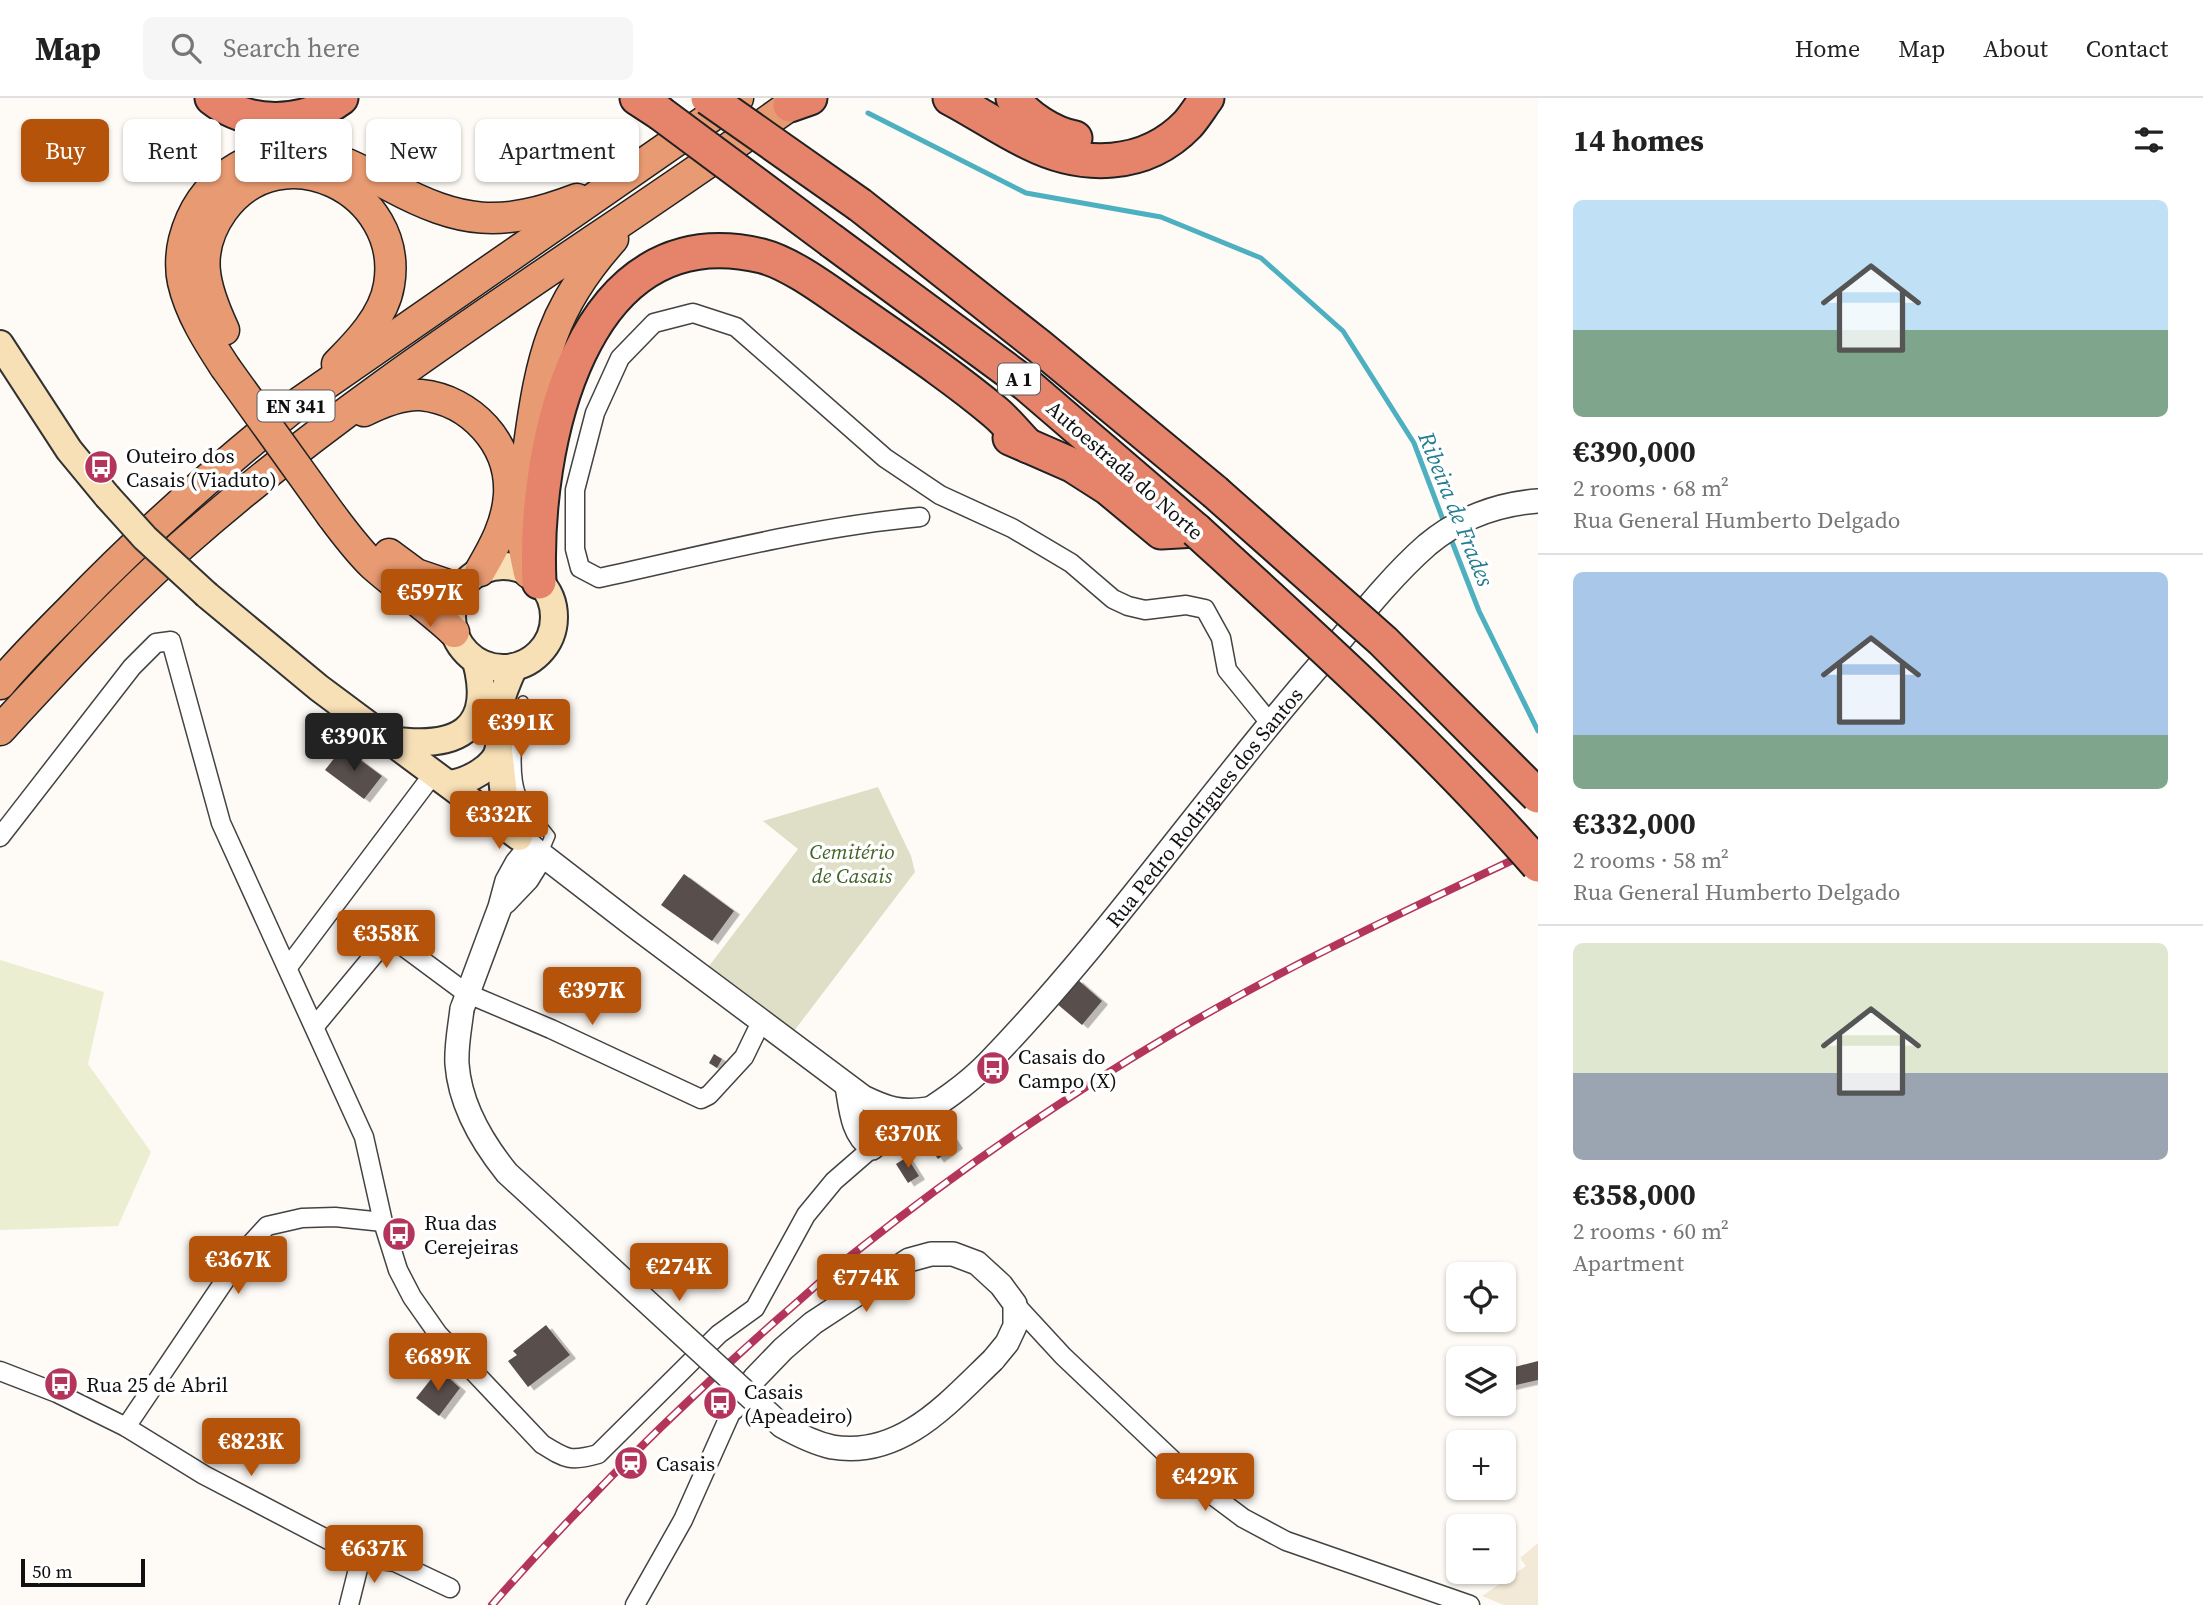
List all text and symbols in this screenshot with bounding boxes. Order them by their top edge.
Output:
search box [143,17,633,80]
text: Map [35,26,101,71]
icon: search [167,29,205,67]
text: Search here [223,30,360,66]
text: Home [1795,32,1860,65]
text: Map [1898,32,1945,65]
text: About [1983,32,2048,65]
text: Contact [2086,32,2168,65]
chip: Buy [21,119,109,182]
chip: Rent [123,119,221,182]
chip: Filters [235,119,352,182]
chip: New [366,119,461,182]
chip: Apartment [475,119,639,182]
text: 14 homes [1573,120,1704,161]
icon: filters [2130,121,2168,159]
icon: home [1808,245,1934,371]
road number: A 1 [998,364,1040,394]
road number: EN 341 [258,390,334,422]
street label: Autoestrada do Norte [1040,394,1210,546]
water label: Ribeira de Frades [1410,426,1502,592]
text: €390,000 [1573,431,1696,472]
place label: Outeiro dos Casais (Viaduto) [126,441,277,494]
bus stop icon: Outeiro dos Casais (Viaduto) [82,448,120,486]
text: 2 rooms · 68 m² [1573,472,1729,504]
text: Rua General Humberto Delgado [1573,504,1900,536]
pin: €597K [381,570,479,629]
text: €597K [397,576,463,608]
icon: home [1808,617,1934,743]
street label: Rua Pedro Rodrigues dos Santos [1099,681,1309,933]
pin: €391K [472,700,570,759]
text: €391K [488,706,554,738]
pin: €390K [305,714,403,773]
text: €390K [321,720,387,752]
pin: €332K [450,792,548,851]
text: €332K [466,798,532,830]
text: €332,000 [1573,803,1696,844]
park label: Cemitério de Casais [809,837,895,890]
text: 2 rooms · 58 m² [1573,844,1729,876]
text: Rua General Humberto Delgado [1573,876,1900,908]
pin: €358K [337,910,435,970]
text: €358K [353,917,419,949]
pin: €397K [543,968,641,1027]
text: €397K [559,974,625,1006]
icon: home [1808,988,1934,1114]
place label: Casais do Campo (X) [1018,1042,1117,1095]
bus stop icon: Casais do Campo (X) [974,1049,1012,1087]
pin: €370K [859,1110,957,1170]
text: €370K [875,1117,941,1149]
text: €358,000 [1573,1174,1696,1215]
place label: Rua das Cerejeiras [424,1208,519,1261]
bus stop icon: Rua das Cerejeiras [380,1215,418,1253]
text: 2 rooms · 60 m² [1573,1215,1729,1247]
pin: €367K [189,1236,287,1296]
text: €367K [205,1243,271,1275]
pin: €274K [630,1244,728,1303]
text: Apartment [1573,1247,1684,1279]
text: €274K [646,1250,712,1282]
pin: €774K [817,1254,915,1314]
text: €774K [833,1261,899,1293]
map controls [1446,1262,1516,1584]
button: locate [1446,1262,1516,1332]
pin: €689K [389,1334,487,1393]
text: €689K [405,1340,471,1372]
button: layers [1446,1346,1516,1416]
bus stop icon: Rua 25 de Abril [42,1365,80,1403]
place label: Rua 25 de Abril [86,1370,228,1399]
place label: Casais (Apeadeiro) [744,1377,853,1430]
bus stop icon: Casais (Apeadeiro) [701,1384,739,1422]
pin: €823K [202,1418,300,1478]
text: €823K [218,1425,284,1457]
button: + [1446,1430,1516,1500]
station icon: Casais [612,1444,650,1482]
place label: Casais [656,1449,715,1478]
pin: €429K [1156,1454,1254,1513]
text: €429K [1172,1460,1238,1492]
button: − [1446,1514,1516,1584]
pin: €637K [325,1526,423,1585]
text: €637K [341,1532,407,1564]
scale bar [21,1556,145,1588]
text: 50 m [32,1558,73,1584]

